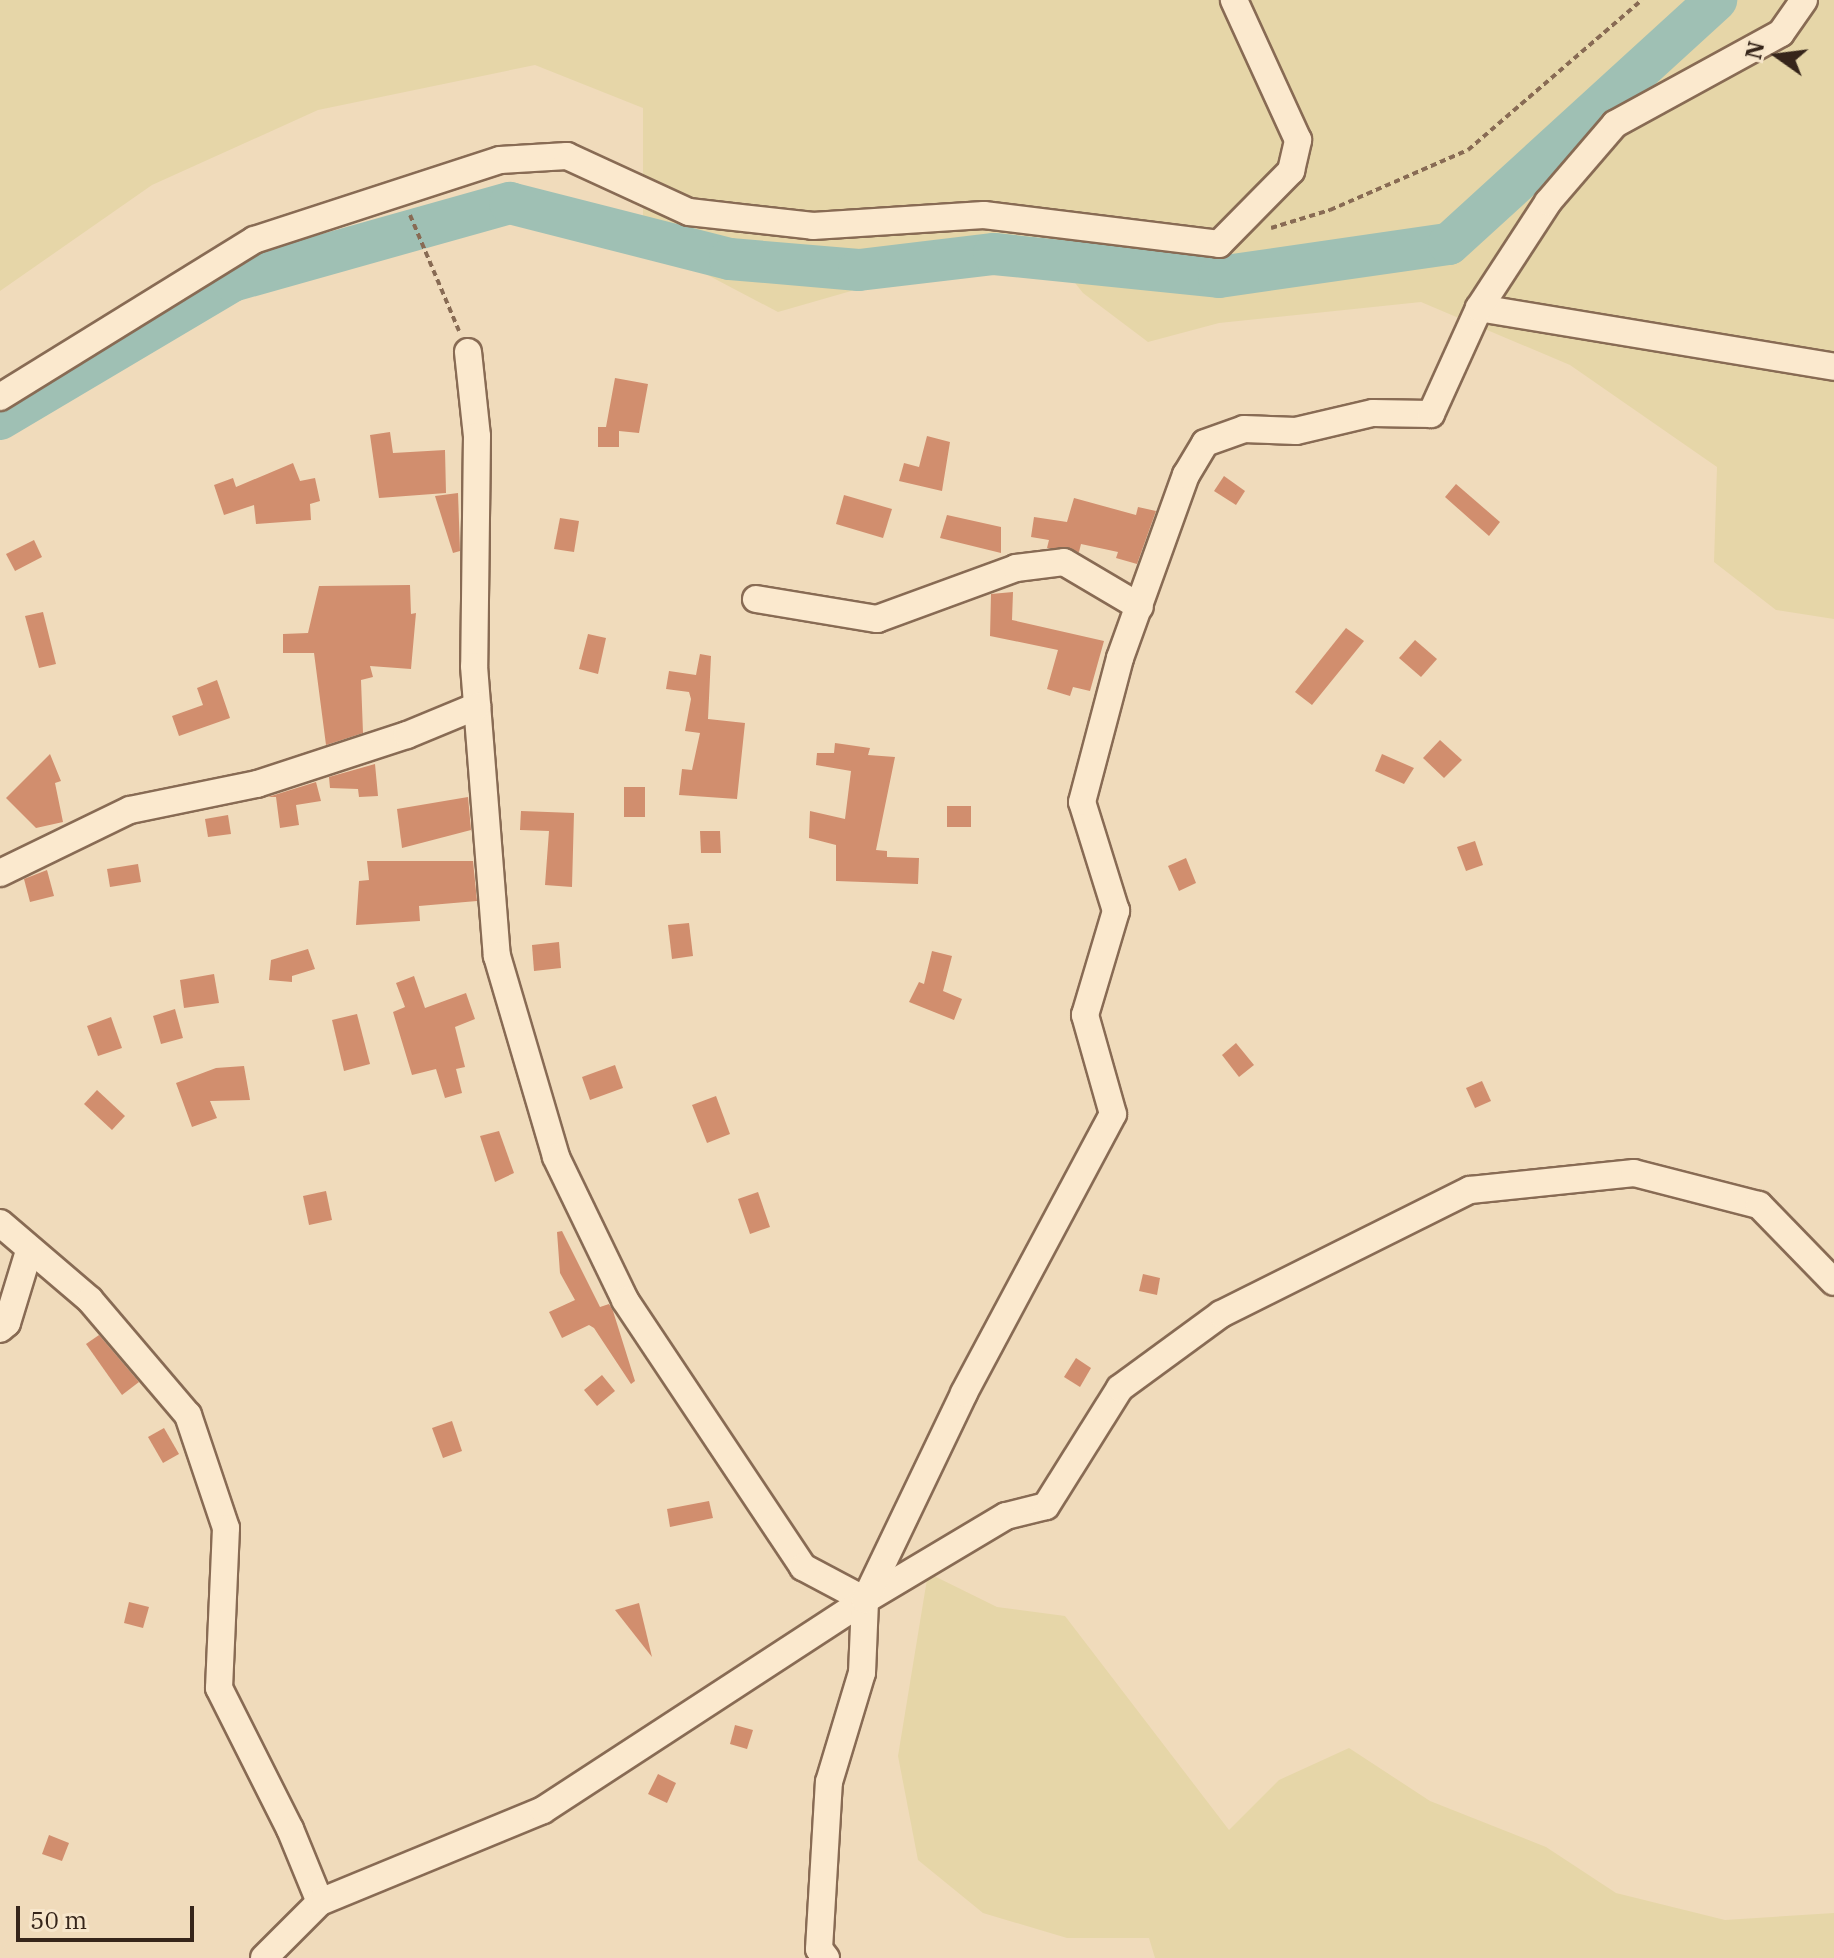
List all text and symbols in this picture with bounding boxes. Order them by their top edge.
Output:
north arrow [1738,16,1818,96]
text: N [1738,38,1770,62]
scale bar [20,1890,198,1940]
text: 50 m [30,1904,87,1936]

